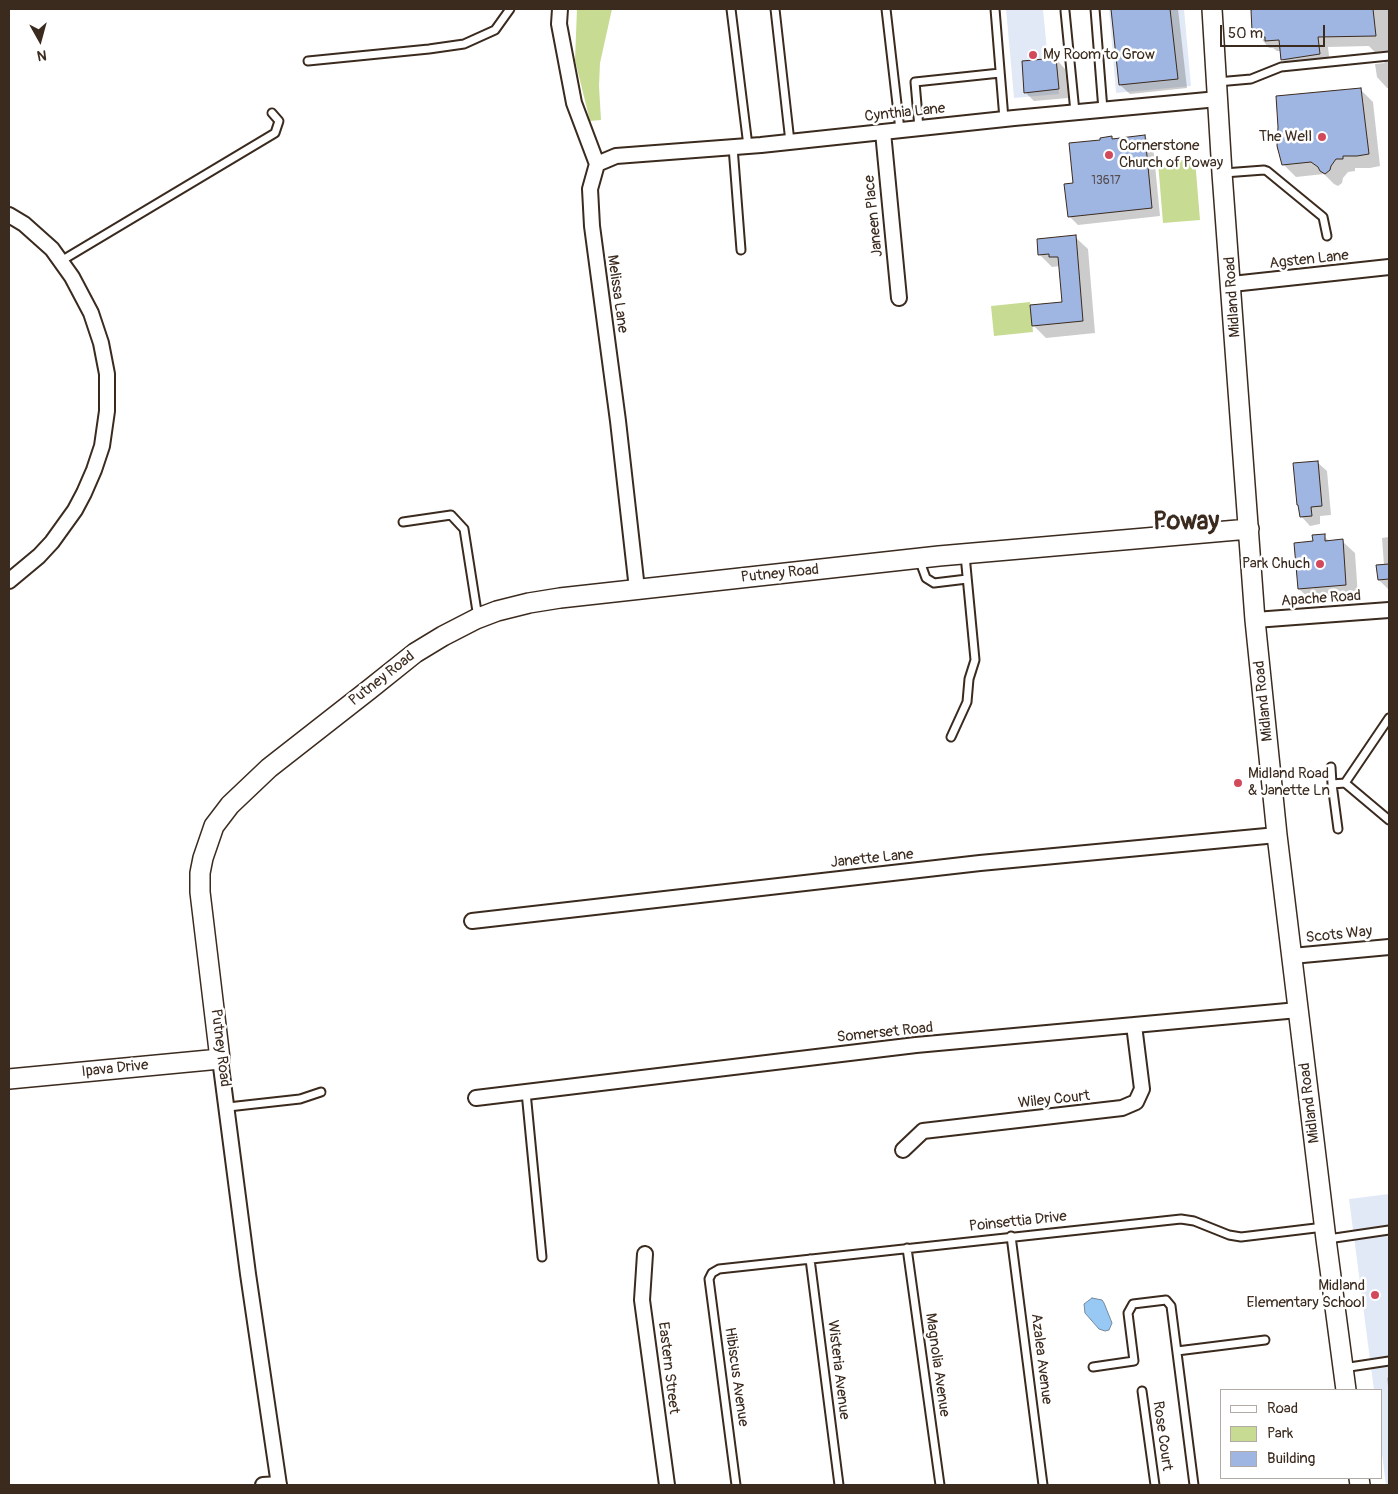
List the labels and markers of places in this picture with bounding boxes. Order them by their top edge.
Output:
place label: My Room to Grow [1043,46,1155,64]
marker: My Room to Grow [1027,49,1039,61]
place label: The Well [1259,128,1312,146]
marker: The Well [1316,131,1328,143]
place label: Cornerstone Church of Poway [1119,137,1223,172]
marker: Cornerstone Church of Poway [1103,149,1115,161]
place label: Park Chuch [1242,555,1310,573]
marker: Park Chuch [1314,558,1326,570]
place label: Midland Road & Janette Ln [1248,765,1330,800]
marker: Midland Road & Janette Ln [1232,777,1244,789]
place label: Midland Elementary School [1247,1277,1365,1312]
marker: Midland Elementary School [1369,1289,1381,1301]

